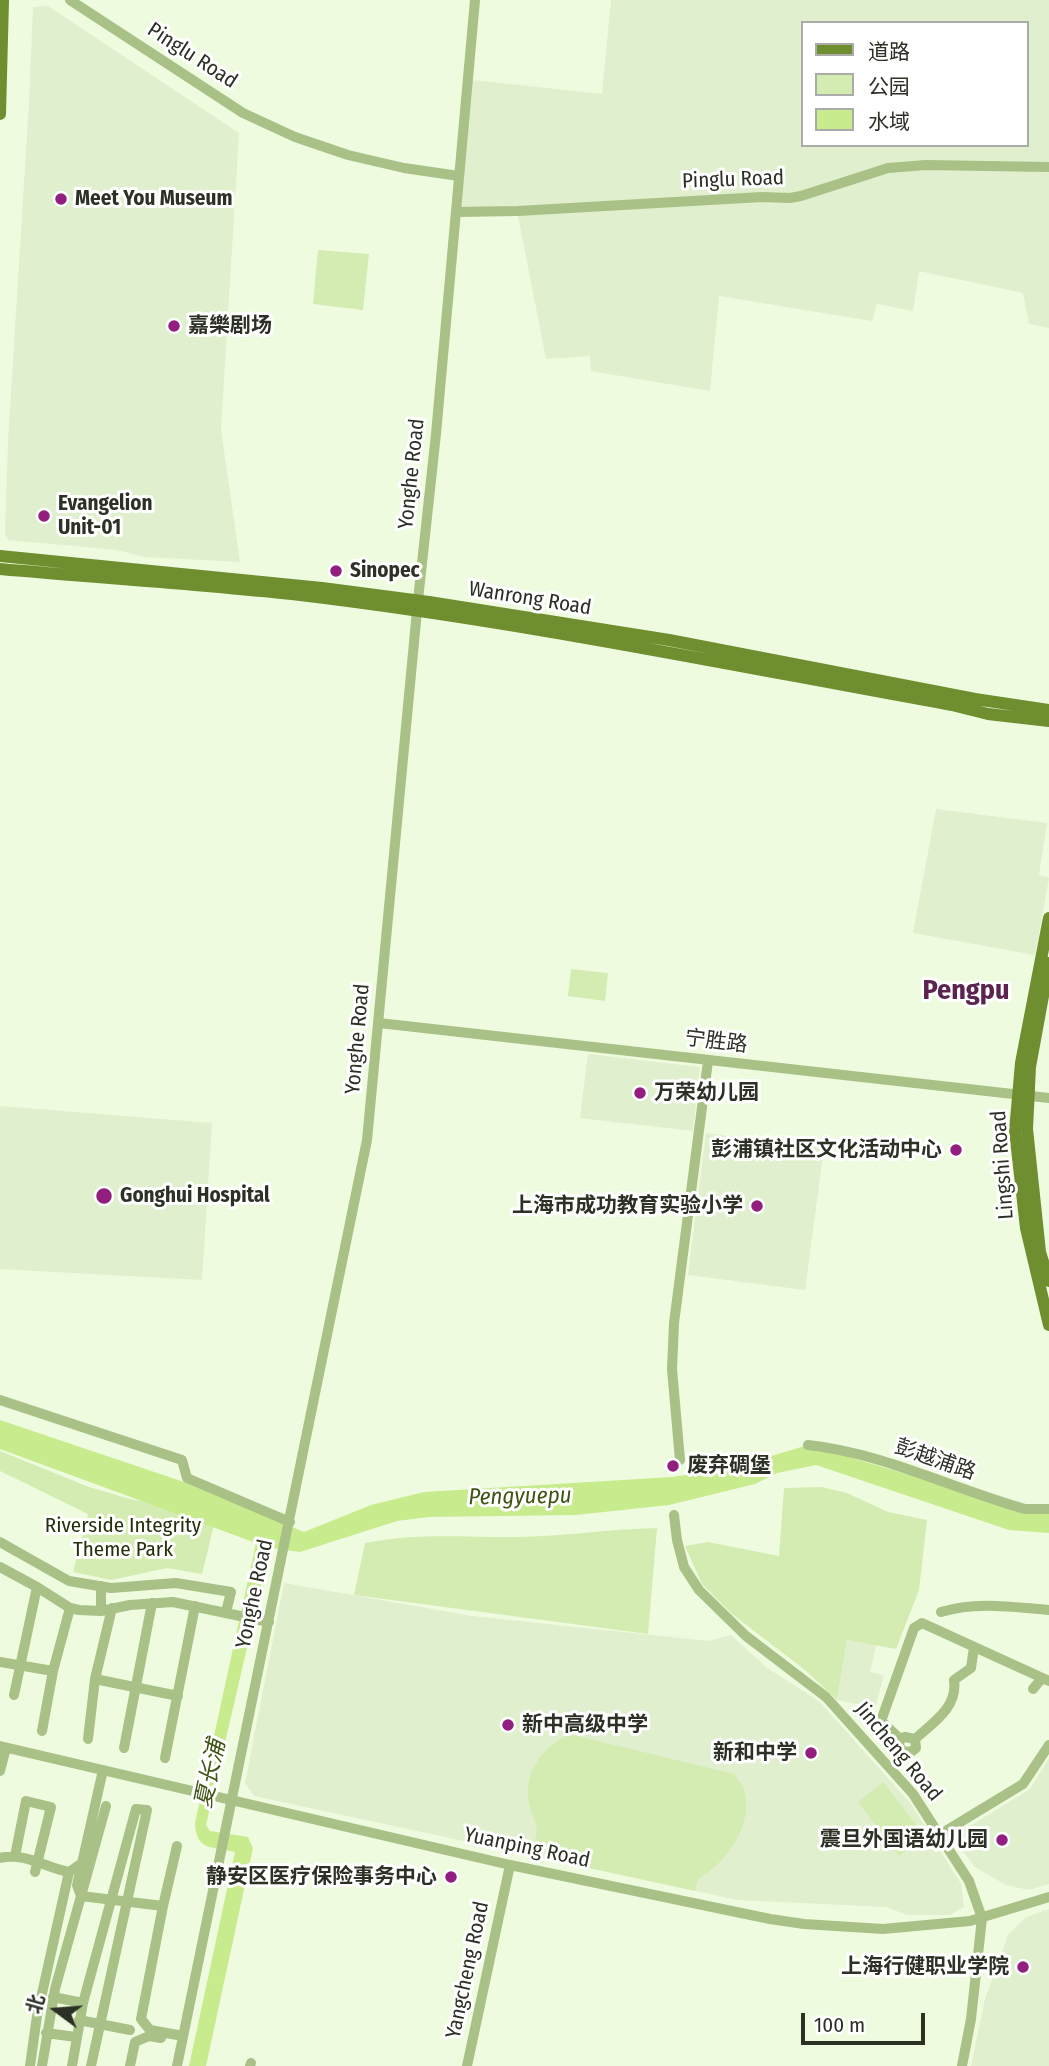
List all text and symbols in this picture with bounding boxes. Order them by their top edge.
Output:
street label: Pinglu Road [142,18,242,94]
legend [800,21,1028,147]
text: 道路 [868,39,910,65]
text: 公园 [868,74,910,100]
text: 水域 [868,109,910,135]
street label: Pinglu Road [681,166,785,194]
place label: Meet You Museum [75,186,232,212]
marker: Meet You Museum [53,191,69,207]
place label: 嘉樂剧场 [188,313,272,339]
marker: 嘉樂剧场 [166,318,182,334]
street label: Yonghe Road [394,417,430,531]
place label: Evangelion Unit-01 [58,491,152,541]
marker: Evangelion Unit-01 [36,508,52,524]
place label: Sinopec [350,558,420,584]
marker: Sinopec [328,563,344,579]
street label: Wanrong Road [467,577,593,621]
district label: Pengpu [923,974,1009,1008]
street label: Yonghe Road [341,983,375,1095]
street label: 宁胜路 [683,1026,749,1058]
place label: 万荣幼儿园 [654,1080,759,1106]
marker: 万荣幼儿园 [632,1085,648,1101]
street label: Lingshi Road [987,1110,1019,1220]
place label: 彭浦镇社区文化活动中心 [711,1137,942,1163]
marker: 彭浦镇社区文化活动中心 [948,1142,964,1158]
place label: Gonghui Hospital [120,1183,270,1209]
marker: Gonghui Hospital [94,1186,114,1206]
place label: 上海市成功教育实验小学 [512,1193,743,1219]
marker: 上海市成功教育实验小学 [749,1198,765,1214]
street label: 彭越浦路 [891,1434,979,1486]
place label: 废弃碉堡 [687,1453,771,1479]
marker: 废弃碉堡 [665,1458,681,1474]
water label: Pengyuepu [468,1482,572,1512]
park label: Riverside Integrity Theme Park [45,1513,201,1563]
street label: Yonghe Road [231,1537,279,1651]
street label: Jincheng Road [849,1697,947,1807]
place label: 新中高级中学 [522,1712,648,1738]
marker: 新中高级中学 [500,1717,516,1733]
water label: 夏长浦 [190,1737,232,1811]
place label: 新和中学 [713,1740,797,1766]
marker: 新和中学 [803,1745,819,1761]
street label: Yuanping Road [462,1822,592,1874]
place label: 震旦外国语幼儿园 [820,1827,988,1853]
marker: 震旦外国语幼儿园 [994,1832,1010,1848]
place label: 静安区医疗保险事务中心 [206,1864,437,1890]
marker: 静安区医疗保险事务中心 [443,1869,459,1885]
street label: Yangcheng Road [441,1899,495,2041]
place label: 上海行健职业学院 [841,1954,1009,1980]
marker: 上海行健职业学院 [1015,1959,1031,1975]
north arrow [21,1975,91,2045]
text: 北 [22,1992,49,2016]
scale bar [804,2000,928,2044]
text: 100 m [814,2012,865,2038]

